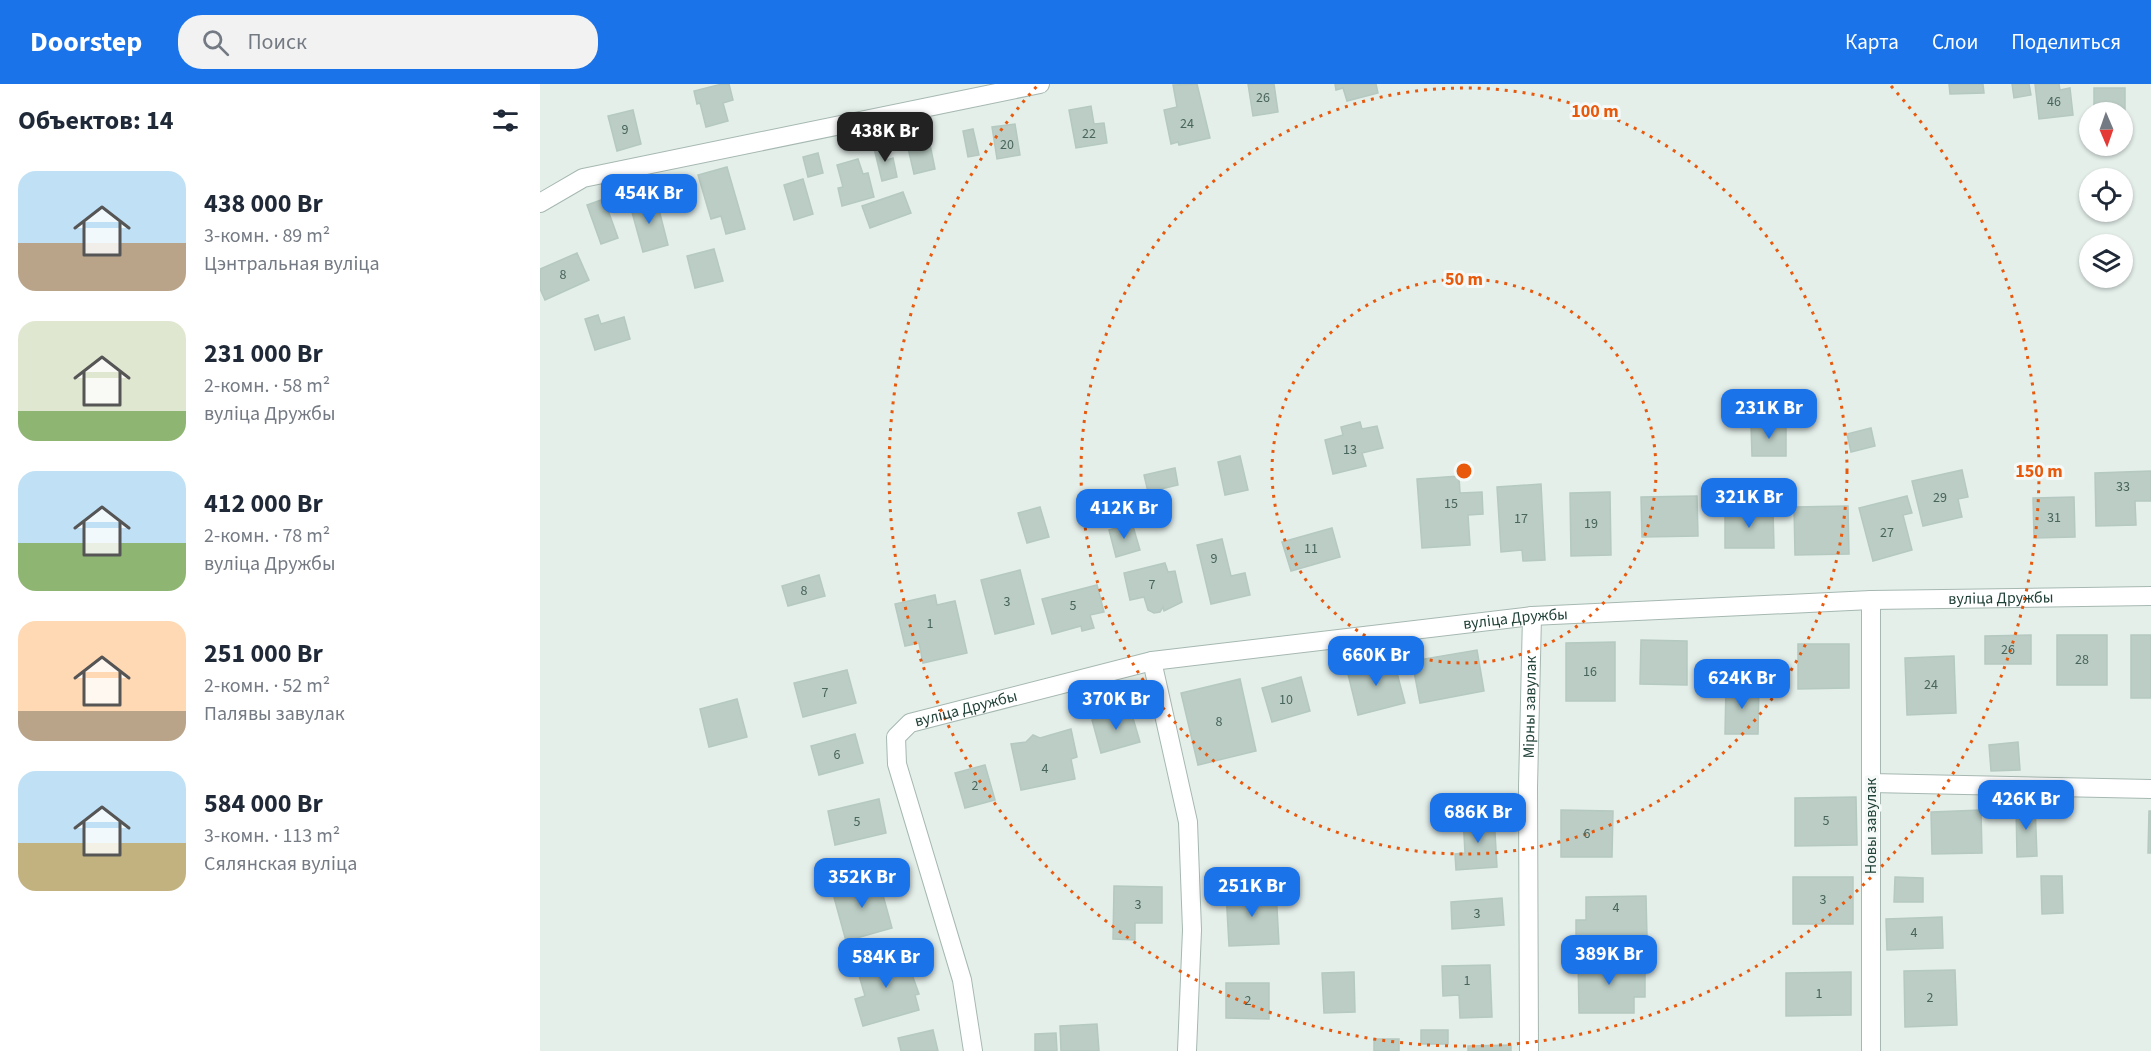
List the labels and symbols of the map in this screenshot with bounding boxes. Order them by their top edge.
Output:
house number: 26 [1256,88,1270,108]
house number: 46 [2047,92,2061,112]
text: 100 m [1571,99,1619,124]
north arrow [2079,102,2133,156]
pin: 438K Br [830,112,940,163]
house number: 24 [1180,114,1194,134]
house number: 9 [622,120,629,140]
house number: 22 [1082,124,1096,144]
house number: 20 [1000,135,1014,155]
pin: 454K Br [594,174,704,225]
house number: 8 [560,265,567,285]
text: 50 m [1445,267,1483,292]
pin: 231K Br [1714,389,1824,440]
house number: 13 [1343,440,1357,460]
text: 150 m [2015,459,2063,484]
centre of rings [1454,461,1474,481]
house number: 33 [2116,477,2130,497]
pin: 321K Br [1694,478,1804,529]
house number: 29 [1933,488,1947,508]
pin: 412K Br [1069,489,1179,540]
house number: 15 [1444,494,1458,514]
house number: 31 [2047,508,2061,528]
house number: 17 [1514,509,1528,529]
house number: 19 [1584,514,1598,534]
house number: 27 [1880,523,1894,543]
house number: 11 [1304,539,1318,559]
house number: 9 [1211,549,1218,569]
house number: 7 [1149,575,1156,595]
house number: 8 [801,581,808,601]
street label: вуліца Дружбы [1948,586,2054,610]
house number: 3 [1004,592,1011,612]
house number: 5 [1070,596,1077,616]
street label: вуліца Дружбы [1462,603,1568,635]
house number: 1 [927,614,934,634]
pin: 660K Br [1321,636,1431,687]
house number: 26 [2001,640,2015,660]
house number: 28 [2075,650,2089,670]
street label: Мірны завулак [1518,655,1542,759]
pin: 624K Br [1687,659,1797,710]
house number: 16 [1583,662,1597,682]
house number: 24 [1924,675,1938,695]
pin: 370K Br [1061,680,1171,731]
house number: 7 [822,683,829,703]
street label: вуліца Дружбы [912,685,1020,732]
house number: 10 [1279,690,1293,710]
house number: 8 [1216,712,1223,732]
house number: 6 [834,745,841,765]
house number: 4 [1042,759,1049,779]
house number: 2 [972,776,979,796]
street label: Новы завулак [1860,778,1882,874]
pin: 426K Br [1971,780,2081,831]
pin: 686K Br [1423,793,1533,844]
house number: 5 [1823,811,1830,831]
house number: 5 [854,812,861,832]
house number: 6 [1584,824,1591,844]
pin: 352K Br [807,858,917,909]
pin: 251K Br [1197,867,1307,918]
house number: 3 [1820,890,1827,910]
house number: 3 [1135,895,1142,915]
house number: 4 [1613,898,1620,918]
house number: 3 [1474,904,1481,924]
house number: 4 [1911,923,1918,943]
pin: 389K Br [1554,935,1664,986]
pin: 584K Br [831,938,941,989]
house number: 1 [1464,971,1471,991]
house number: 1 [1816,984,1823,1004]
house number: 2 [1927,988,1934,1008]
house number: 2 [1245,991,1252,1011]

